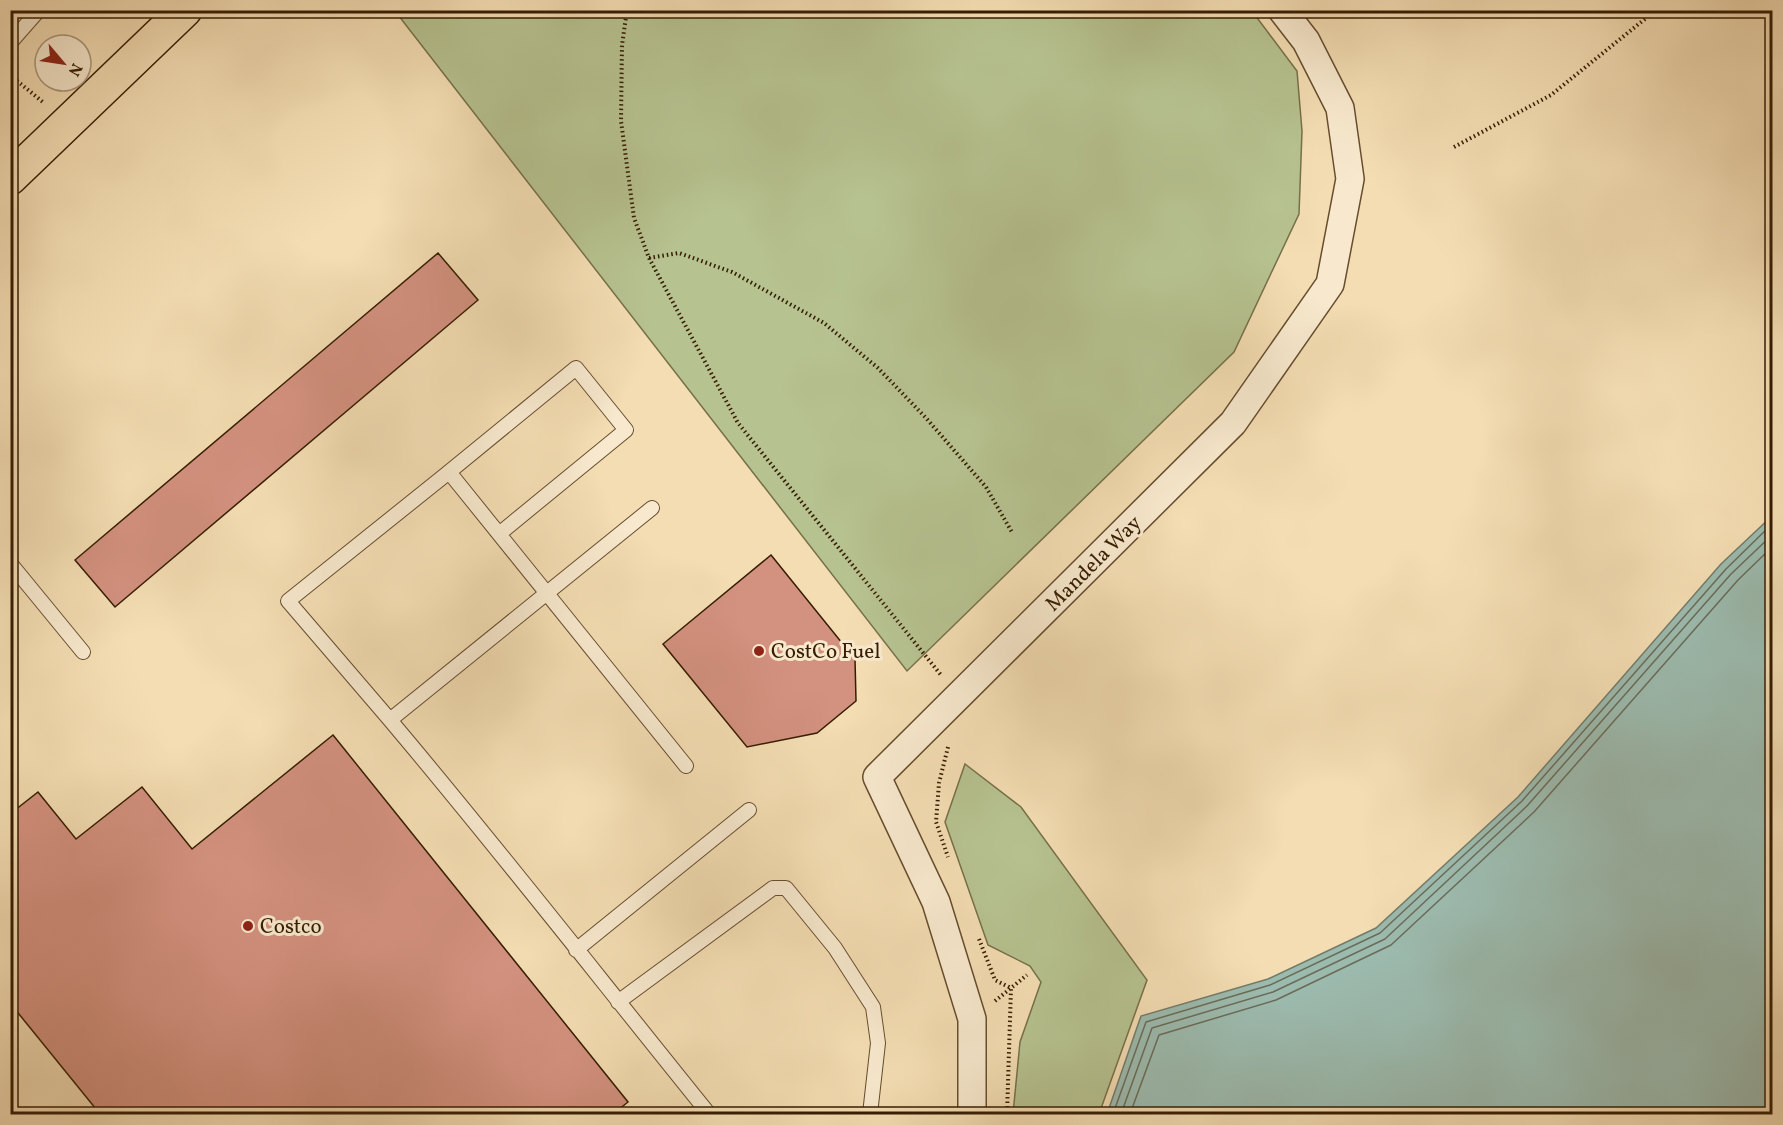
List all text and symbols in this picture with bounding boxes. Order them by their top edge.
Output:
north arrow [33,33,93,93]
text: N [62,59,87,80]
street label: Mandela Way [1039,509,1149,619]
place label: CostCo Fuel [771,638,881,667]
marker: CostCo Fuel [752,644,766,658]
place label: Costco [260,913,322,942]
marker: Costco [241,919,255,933]

